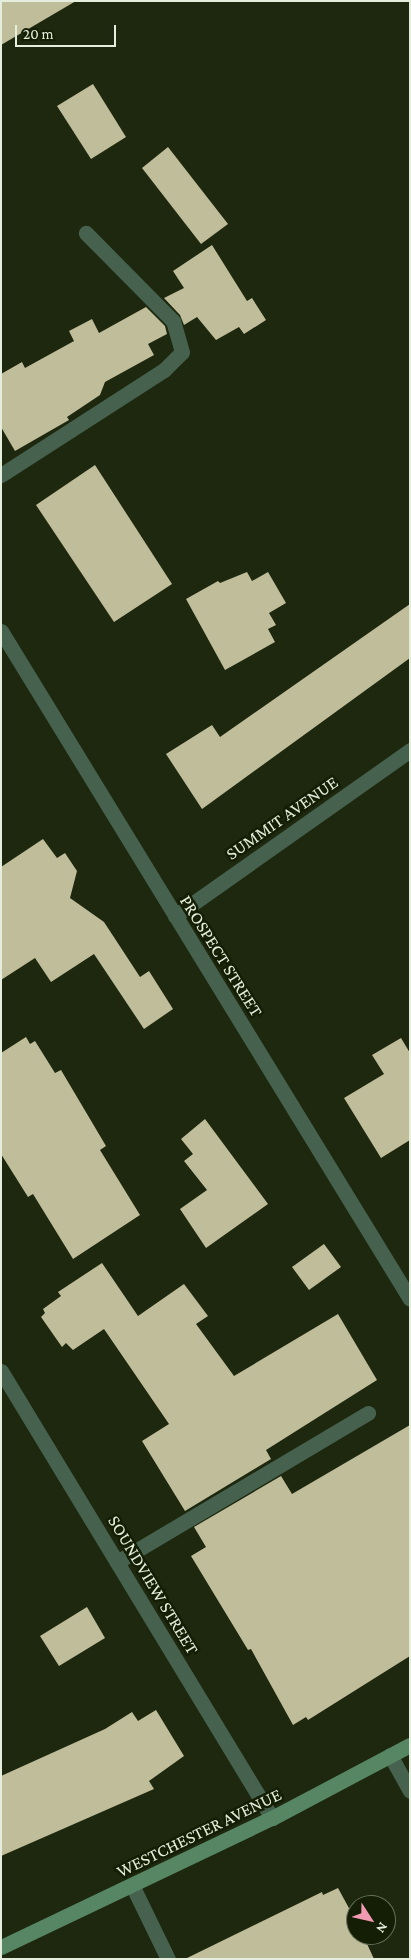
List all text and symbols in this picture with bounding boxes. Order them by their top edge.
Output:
scale bar [18,15,119,47]
text: 20 m [23,26,54,42]
street label: SUMMIT AVENUE [222,771,342,865]
street label: PROSPECT STREET [175,891,267,1021]
street label: SOUNDVIEW STREET [103,1512,203,1658]
street label: WESTCHESTER AVENUE [113,1784,285,1882]
north arrow [346,1895,396,1945]
text: N [373,1920,392,1937]

